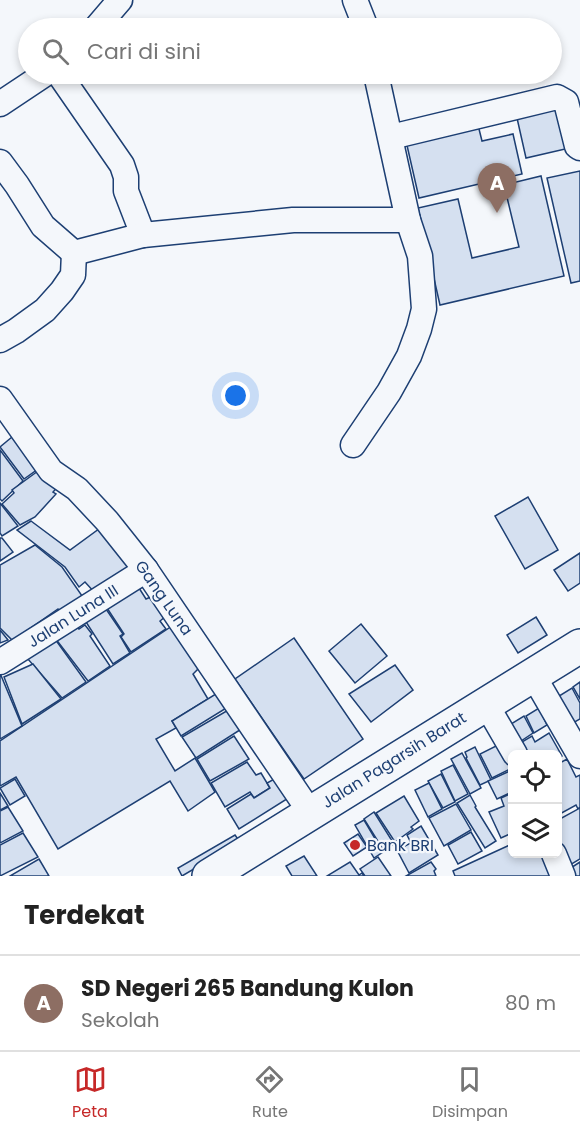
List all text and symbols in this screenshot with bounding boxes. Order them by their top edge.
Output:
search box [18,18,562,84]
icon: search [39,35,72,68]
text: Cari di sini [87,36,201,67]
pin: A [478,164,516,213]
your location [221,381,250,410]
street label: Gang Luna [130,556,198,640]
street label: Jalan Luna III [23,579,123,653]
street label: Jalan Pagarsih Barat [317,706,471,814]
map controls [508,750,562,858]
button: locate [508,750,562,804]
button: layers [508,804,562,858]
place label: Bank BRI [367,834,434,857]
marker: Bank BRI [348,838,362,852]
text: Terdekat [24,897,144,933]
text: SD Negeri 265 Bandung Kulon [81,973,414,1004]
text: A [36,989,51,1017]
text: 80 m [505,989,556,1017]
text: Sekolah [81,1006,159,1034]
tab: Peta [72,1063,108,1124]
tab: Rute [252,1063,288,1124]
tab: Disimpan [432,1063,508,1124]

